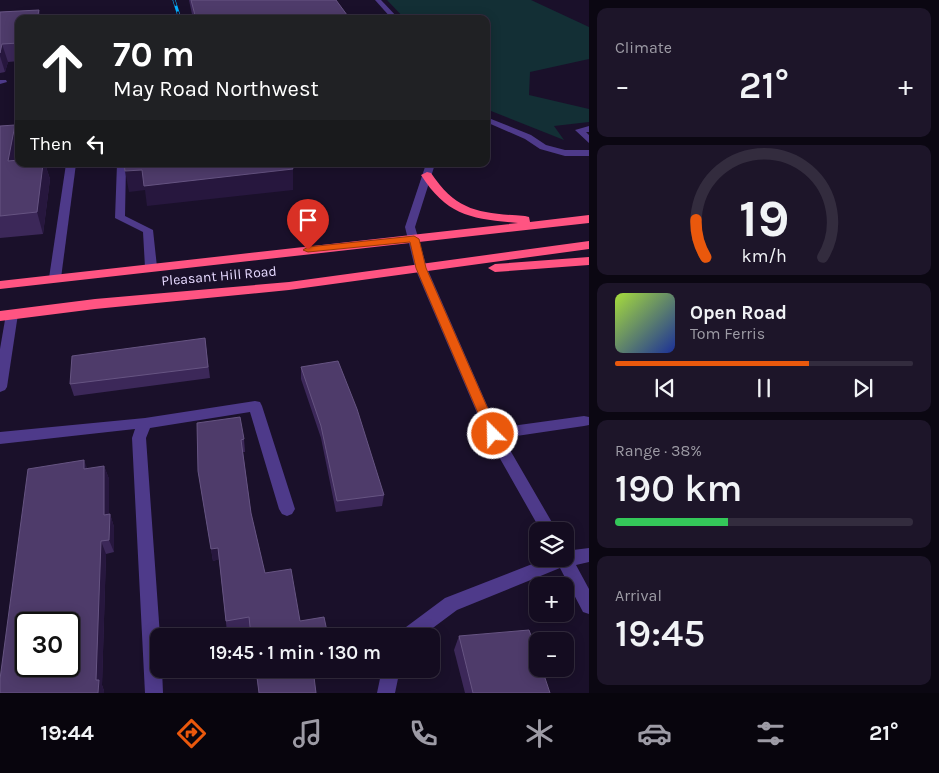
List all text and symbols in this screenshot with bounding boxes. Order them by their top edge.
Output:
text: 70 m [113,34,195,75]
icon: ahead [30,35,95,100]
text: Climate [615,38,672,57]
text: 21° [739,63,789,108]
text: − [615,69,630,102]
text: + [898,69,913,102]
text: May Road Northwest [113,76,319,102]
icon: left [82,130,110,158]
text: Then [30,133,72,155]
text: 19 [739,188,789,249]
pin [287,199,329,250]
icon: arrive [294,206,322,234]
text: km/h [741,246,787,267]
street label: Pleasant Hill Road [161,262,277,290]
text: Open Road [690,302,787,324]
text: Tom Ferris [690,324,765,343]
icon: previous [651,374,679,402]
icon: pause [750,374,778,402]
icon: next [849,374,877,402]
position arrow [466,407,518,459]
text: Range · 38% [615,441,702,460]
text: 190 km [615,466,742,511]
map controls [529,522,574,677]
button: layers [529,522,574,567]
button: + [529,577,574,622]
text: Arrival [615,586,662,605]
text: 19:45 [615,611,705,656]
speed limit sign: 30 [15,612,80,677]
button: − [529,632,574,677]
text: 19:45 · 1 min · 130 m [209,642,381,664]
icon: directions [174,716,209,751]
icon: music [290,716,325,751]
icon: phone [406,716,441,751]
icon: climate [522,716,557,751]
icon: car [637,716,672,751]
icon: filters [753,716,788,751]
text: 19:44 [40,720,94,746]
text: 21° [869,720,899,746]

